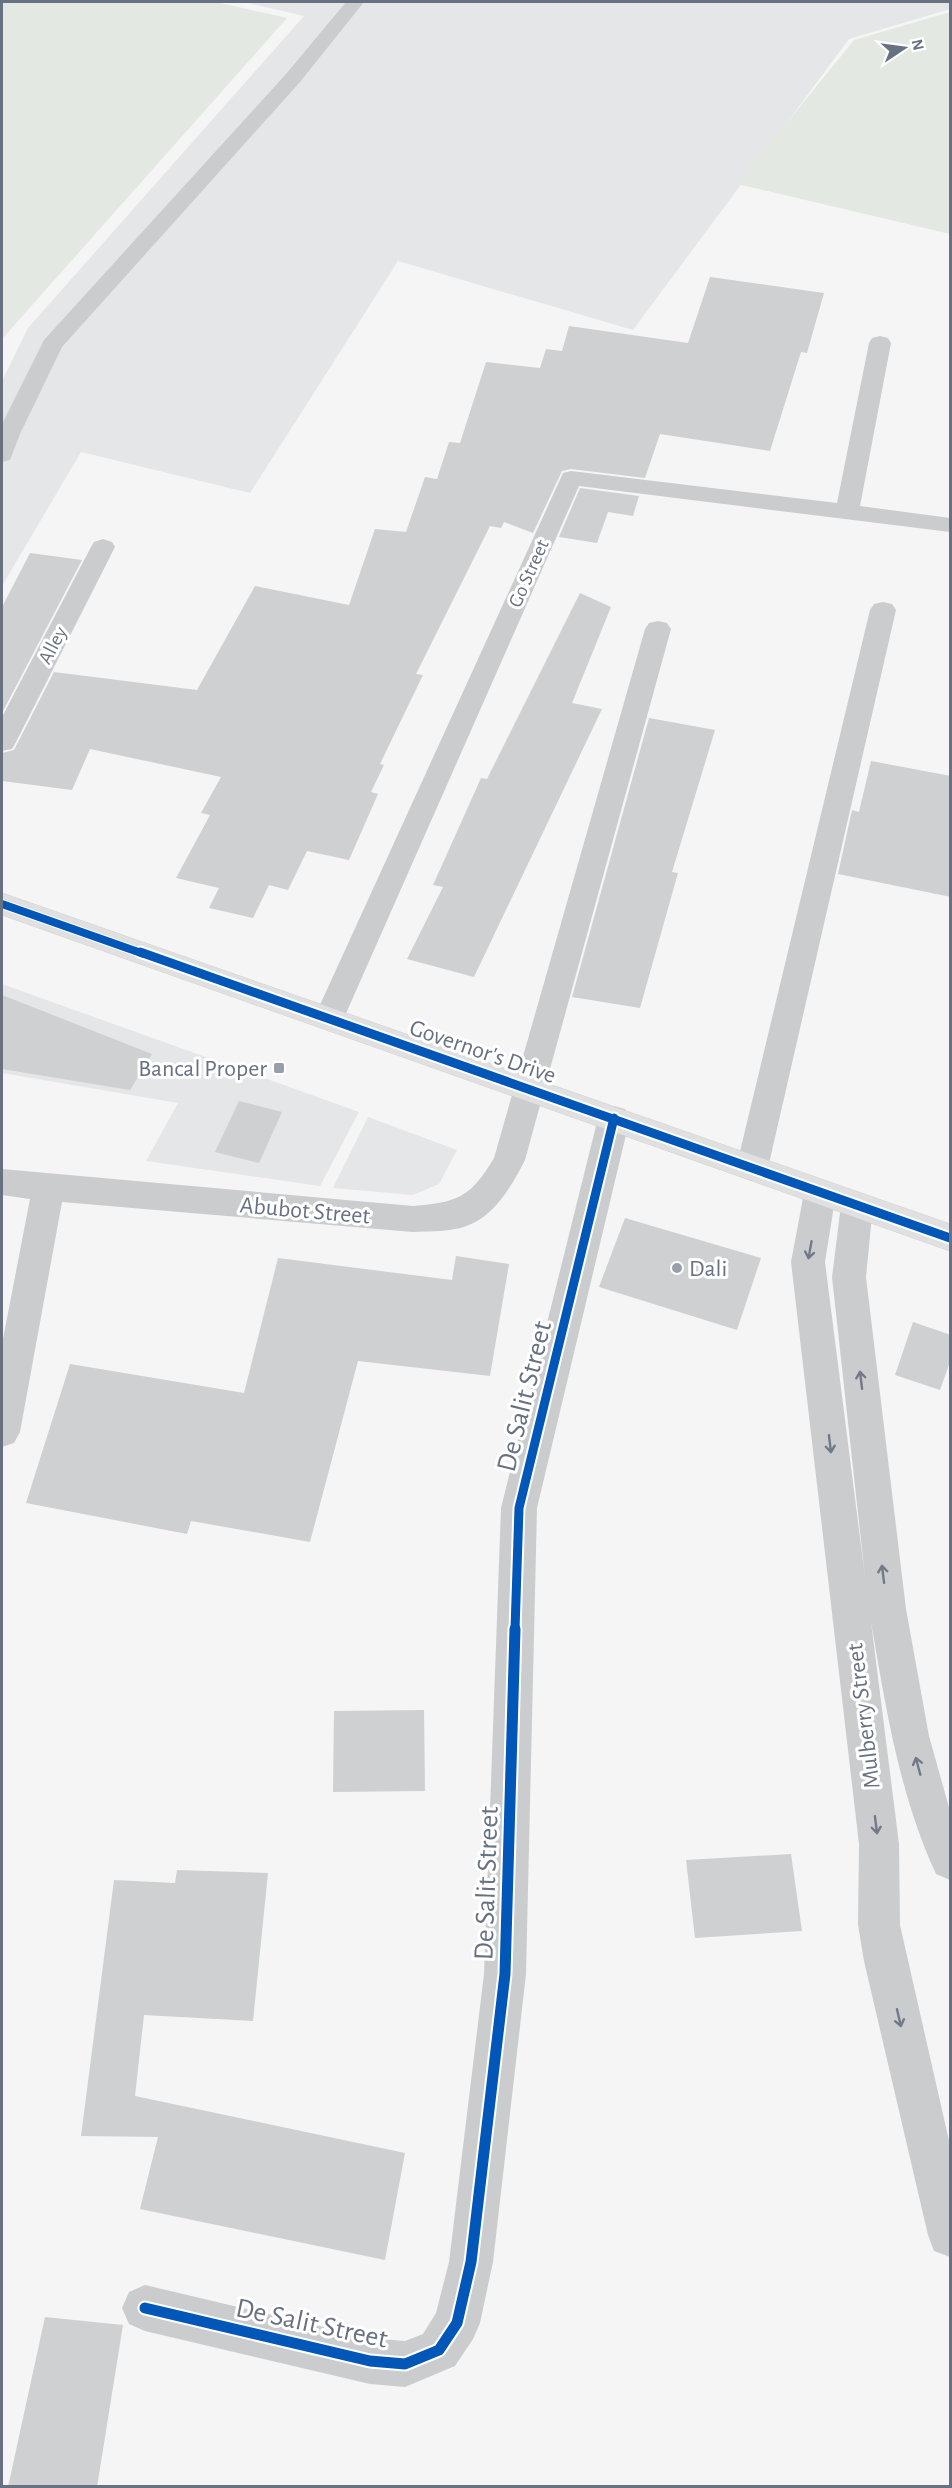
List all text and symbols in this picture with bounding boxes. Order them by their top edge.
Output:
north arrow [874,18,934,78]
text: N [909,38,927,52]
street label: Go Street [505,536,553,610]
street label: Alley [35,623,71,667]
street label: Governor's Drive [406,1016,559,1088]
place label: Bancal Proper [138,1057,267,1081]
marker: Bancal Proper [272,1061,286,1075]
street label: Abubot Street [239,1193,371,1229]
one-way arrow [804,1240,815,1259]
place label: Dali [689,1257,727,1281]
marker: Dali [670,1261,684,1275]
street label: De Salit Street [493,1318,557,1475]
one-way arrow [855,1371,866,1391]
one-way arrow [825,1433,836,1453]
one-way arrow [877,1565,888,1585]
street label: Mulberry Street [843,1641,885,1790]
one-way arrow [912,1757,923,1776]
street label: De Salit Street [470,1805,504,1961]
one-way arrow [871,1814,882,1834]
one-way arrow [893,2008,905,2027]
street label: De Salit Street [233,2294,390,2354]

